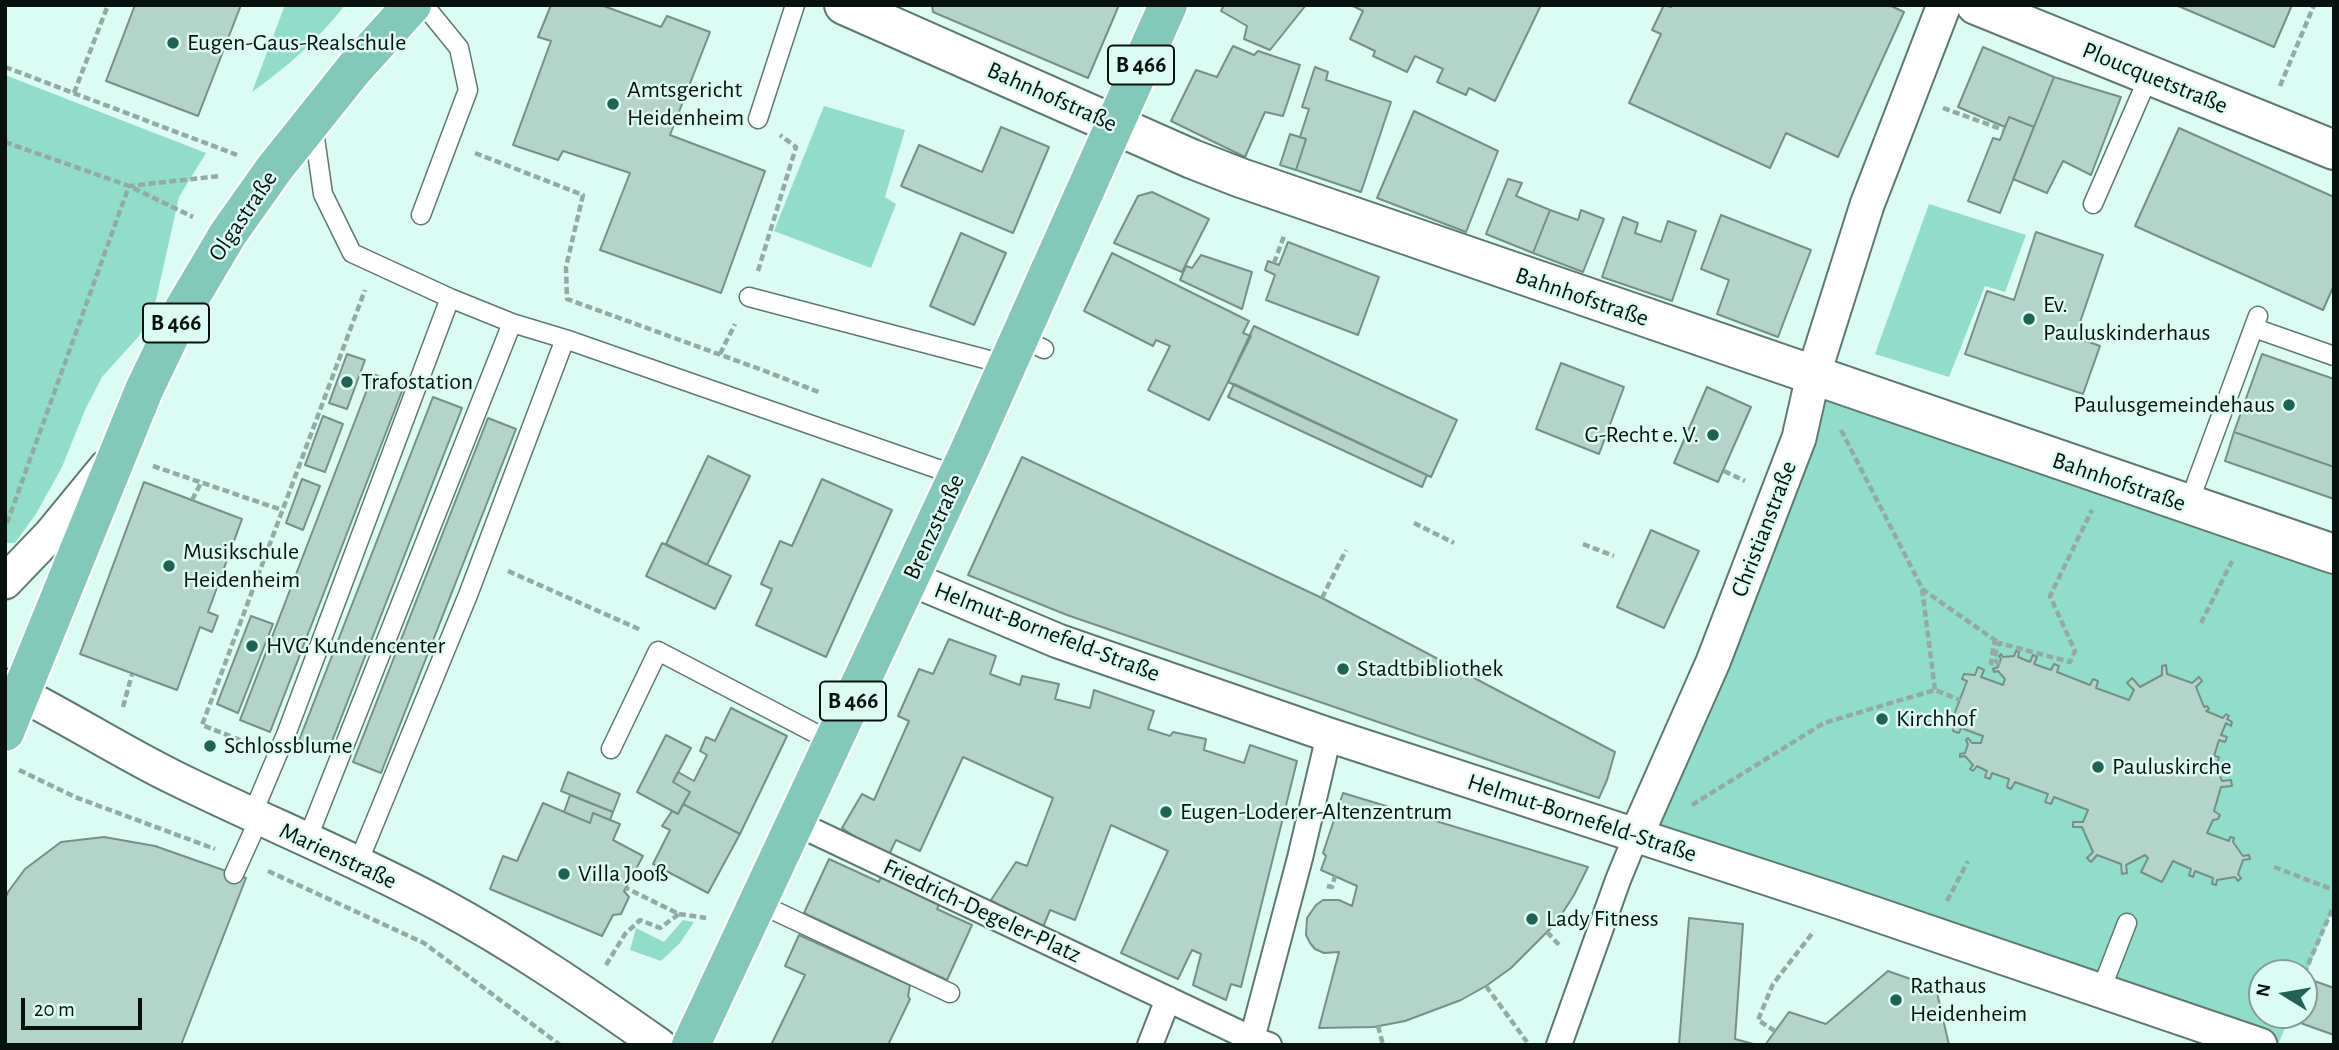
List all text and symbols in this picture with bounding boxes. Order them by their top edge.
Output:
place label: Eugen-Gaus-Realschule [187,29,406,57]
marker: Eugen-Gaus-Realschule [165,35,181,51]
street label: Ploucquetstraße [2078,36,2232,120]
road number: B 466 [1108,46,1174,85]
street label: Bahnhofstraße [983,56,1121,138]
place label: Amtsgericht Heidenheim [627,76,744,132]
marker: Amtsgericht Heidenheim [605,96,621,112]
street label: Olgastraße [202,165,284,267]
street label: Bahnhofstraße [1512,261,1652,333]
place label: Ev. Pauluskinderhaus [2043,291,2210,347]
road number: B 466 [143,304,209,342]
marker: Ev. Pauluskinderhaus [2021,311,2037,327]
place label: Trafostation [361,368,473,396]
marker: Trafostation [339,374,355,390]
place label: Paulusgemeindehaus [2073,391,2275,419]
marker: Paulusgemeindehaus [2281,397,2297,413]
place label: G-Recht e. V. [1584,421,1699,449]
marker: G-Recht e. V. [1705,427,1721,443]
street label: Bahnhofstraße [2049,446,2189,518]
street label: Christianstraße [1725,457,1803,601]
street label: Brenzstraße [897,470,971,584]
place label: Musikschule Heidenheim [183,538,300,594]
marker: Musikschule Heidenheim [161,558,177,574]
street label: Helmut-Bornefeld-Straße [930,576,1164,688]
place label: HVG Kundencenter [266,632,445,660]
marker: HVG Kundencenter [244,638,260,654]
place label: Stadtbibliothek [1357,655,1503,683]
marker: Stadtbibliothek [1335,661,1351,677]
road number: B 466 [820,681,886,720]
place label: Kirchhof [1896,705,1975,733]
marker: Kirchhof [1874,711,1890,727]
place label: Schlossblume [224,732,353,760]
marker: Schlossblume [202,738,218,754]
place label: Pauluskirche [2112,753,2231,781]
marker: Pauluskirche [2090,759,2106,775]
street label: Helmut-Bornefeld-Straße [1464,767,1700,869]
place label: Eugen-Loderer-Altenzentrum [1180,798,1452,826]
marker: Eugen-Loderer-Altenzentrum [1158,804,1174,820]
street label: Marienstraße [275,816,401,896]
street label: Friedrich-Degeler-Platz [878,852,1086,970]
place label: Villa Jooß [578,860,668,888]
marker: Villa Jooß [556,866,572,882]
place label: Lady Fitness [1546,905,1659,933]
marker: Lady Fitness [1524,911,1540,927]
north arrow [2248,959,2318,1029]
place label: Rathaus Heidenheim [1910,972,2027,1028]
text: N [2253,982,2274,999]
scale bar [24,984,145,1028]
marker: Rathaus Heidenheim [1888,992,1904,1008]
text: 20 m [34,999,75,1020]

